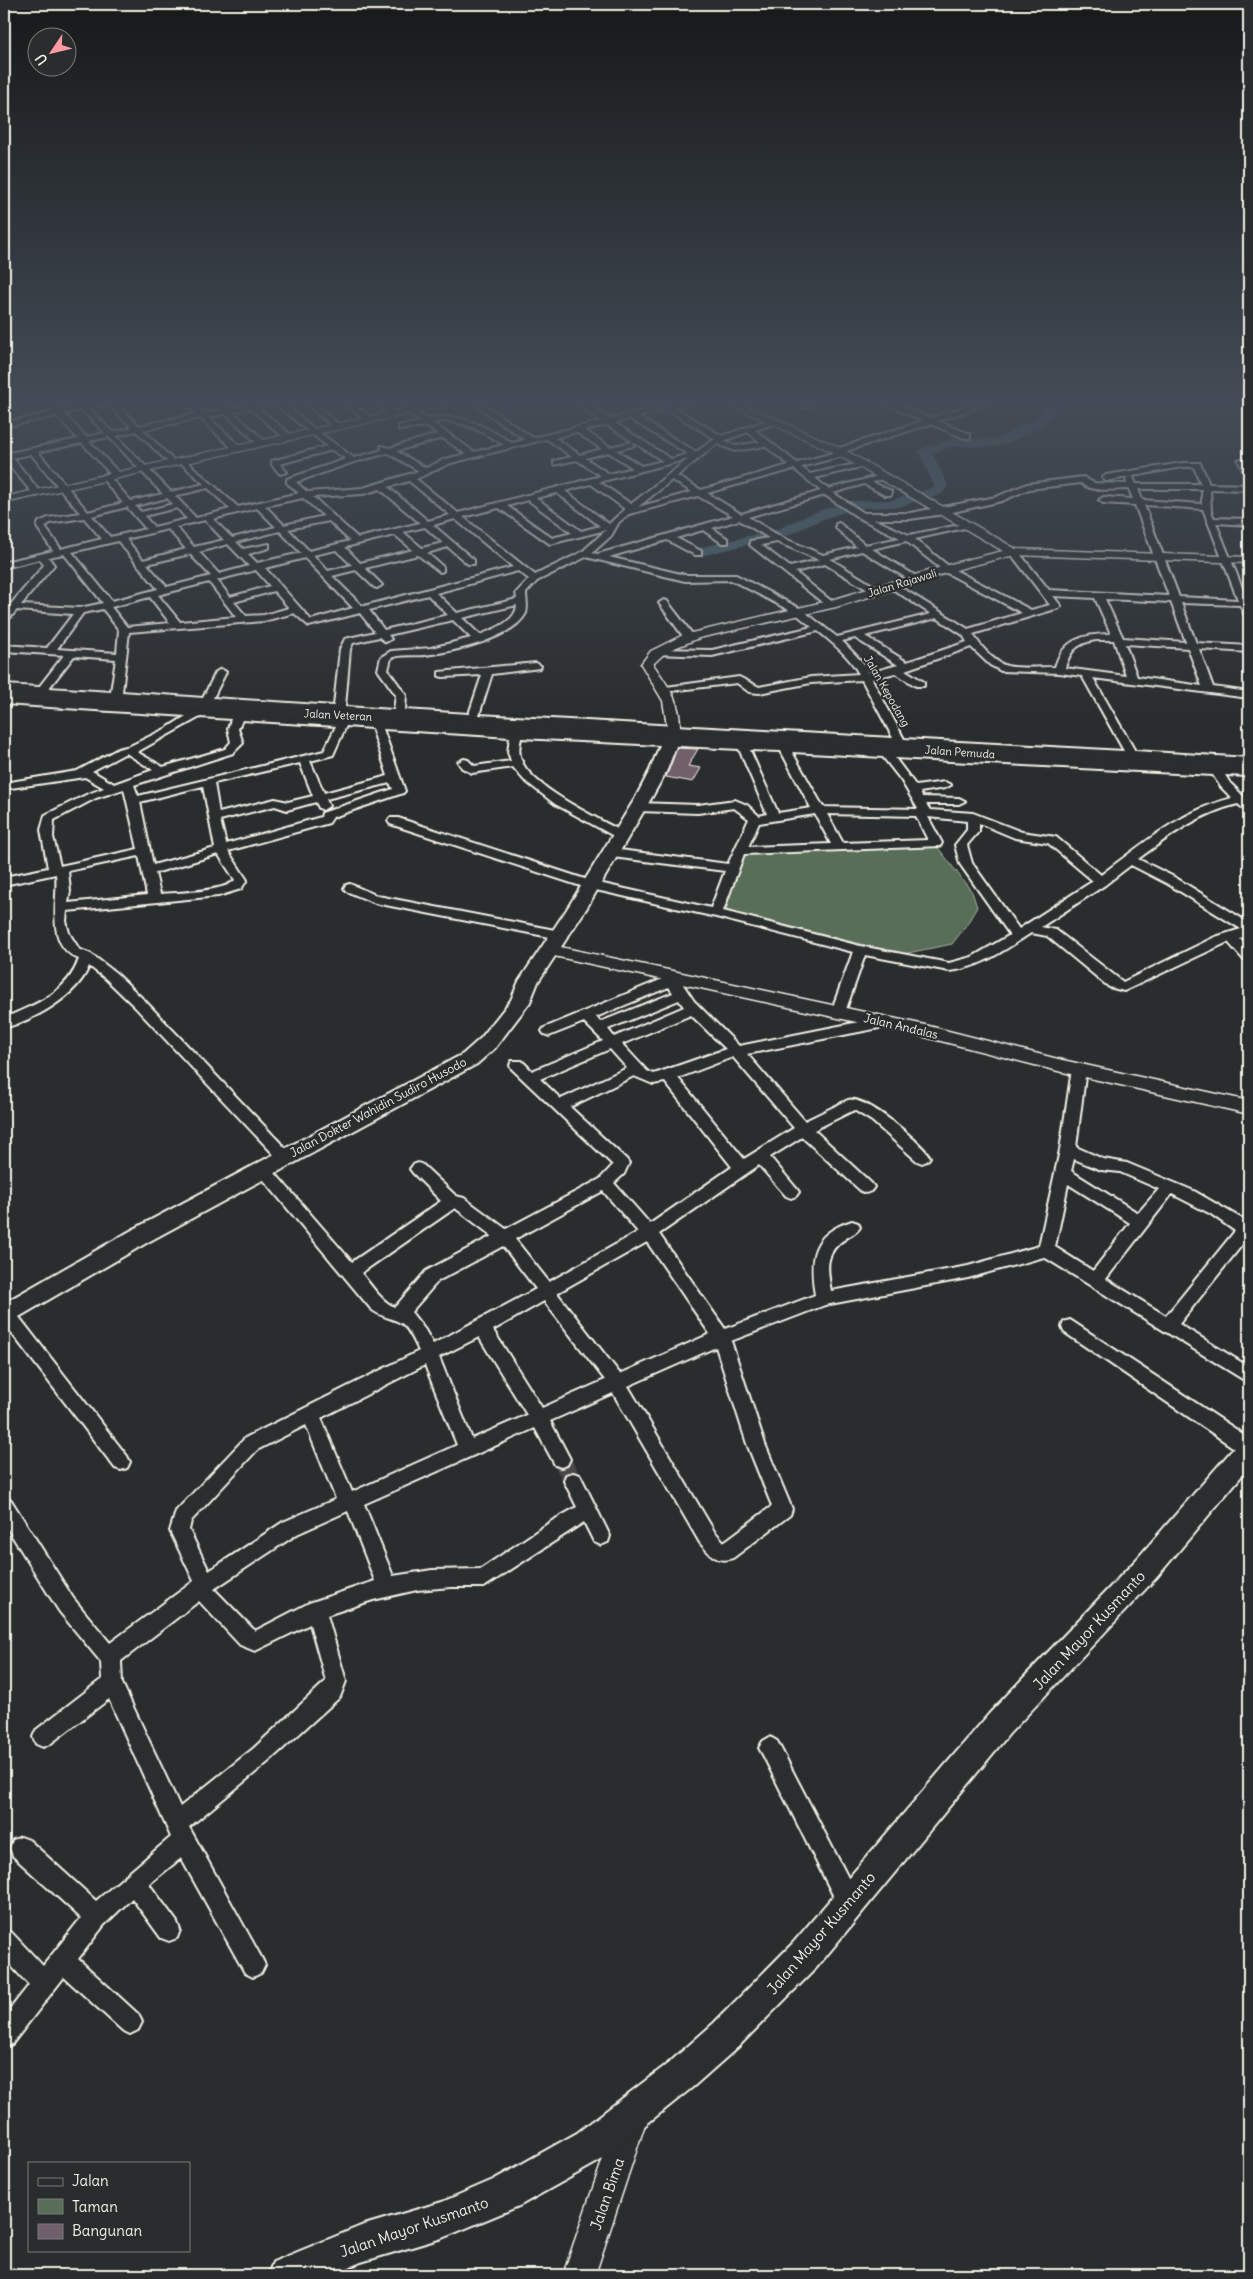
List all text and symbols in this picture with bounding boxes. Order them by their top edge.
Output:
north arrow [28,28,78,78]
text: U [31,50,51,69]
street label: Jalan Rajawali [866,566,938,600]
street label: Jalan Kepodang [861,653,913,729]
street label: Jalan Veteran [303,706,373,724]
street label: Jalan Pemuda [924,743,996,761]
street label: Jalan Andalas [862,1010,940,1042]
street label: Jalan Dokter Wahidin Sudiro Husodo [287,1054,469,1160]
street label: Jalan Mayor Kusmanto [1029,1566,1149,1694]
street label: Jalan Mayor Kusmanto [763,1868,879,1998]
street label: Jalan Bima [586,2155,628,2233]
legend [28,2162,190,2252]
text: Jalan [72,2171,109,2190]
street label: Jalan Mayor Kusmanto [337,2193,491,2261]
text: Taman [72,2197,118,2216]
text: Bangunan [72,2221,142,2240]

